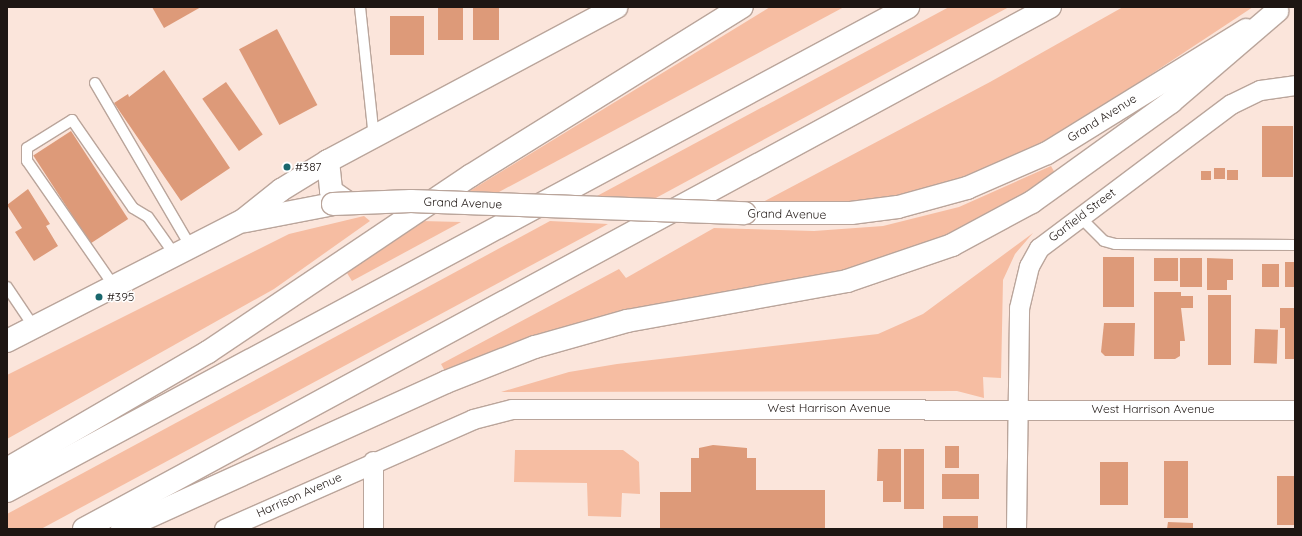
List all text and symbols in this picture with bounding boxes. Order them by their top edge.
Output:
street label: Grand Avenue [1065,91,1139,145]
place label: #387 [295,160,321,174]
marker: #387 [282,162,292,172]
street label: Garfield Street [1046,185,1118,245]
street label: Grand Avenue [423,194,503,212]
street label: Grand Avenue [748,206,826,222]
place label: #395 [107,290,134,304]
marker: #395 [94,292,104,302]
street label: West Harrison Avenue [767,401,891,415]
street label: West Harrison Avenue [1091,402,1215,416]
street label: Harrison Avenue [254,470,344,520]

